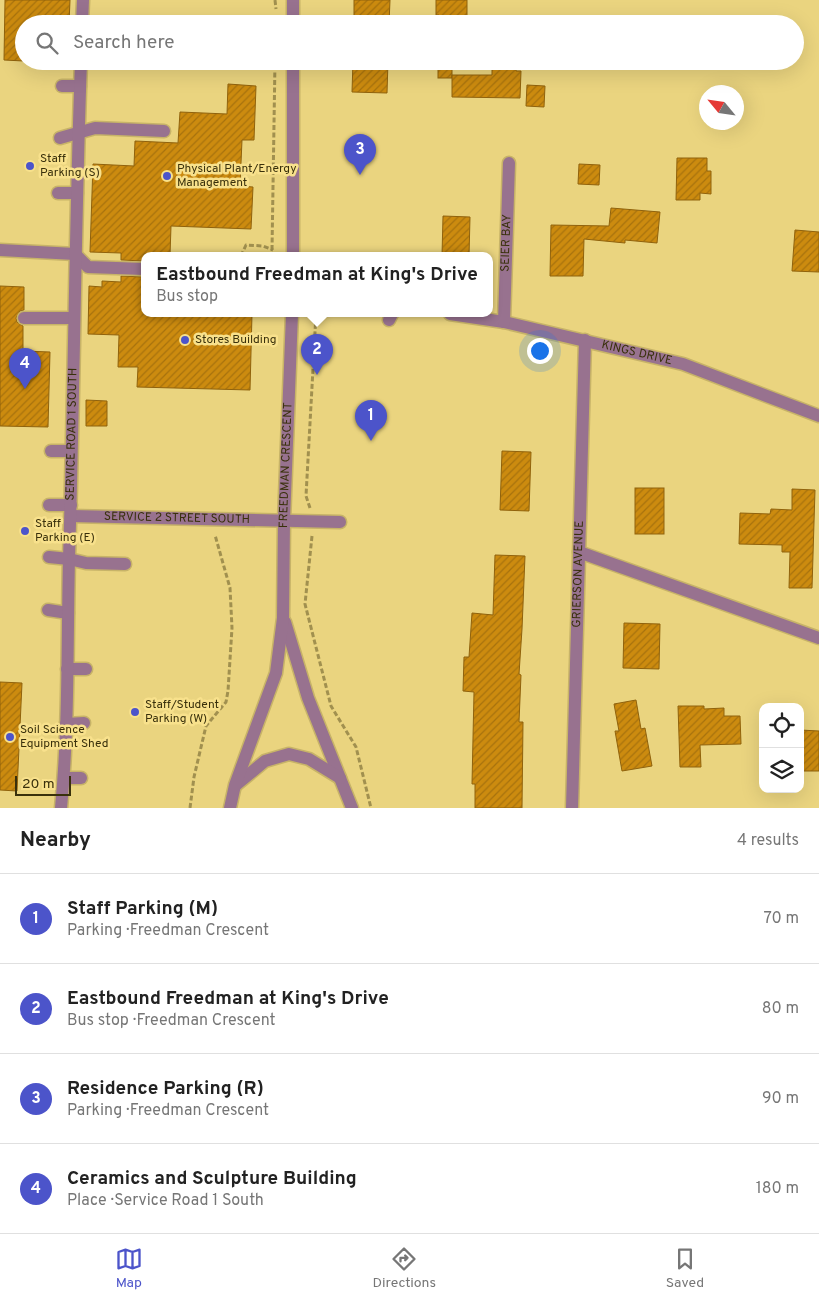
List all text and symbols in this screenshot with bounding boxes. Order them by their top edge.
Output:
search box [15,15,804,70]
icon: search [33,29,61,57]
text: Search here [73,31,175,55]
north arrow [699,85,744,130]
pin: 3 [344,134,376,175]
place label: Staff Parking (S) [40,151,100,181]
marker: Staff Parking (S) [24,160,36,172]
place label: Physical Plant/Energy Management [177,161,297,191]
marker: Physical Plant/Energy Management [161,170,173,182]
street label: SEIER BAY [498,214,515,272]
popup [141,252,493,317]
text: Eastbound Freedman at King's Drive [156,263,478,287]
text: Bus stop [156,287,218,307]
place label: Stores Building [195,332,277,348]
marker: Stores Building [179,334,191,346]
pin: 2 [301,334,333,375]
street label: KINGS DRIVE [600,337,674,369]
your location [527,338,553,364]
pin: 4 [9,348,41,389]
street label: SERVICE ROAD 1 SOUTH [63,368,81,501]
pin: 1 [355,400,387,441]
street label: FREEDMAN CRESCENT [276,402,297,528]
street label: SERVICE 2 STREET SOUTH [104,509,250,528]
place label: Staff Parking (E) [35,516,95,546]
street label: GRIERSON AVENUE [569,520,588,628]
marker: Staff Parking (E) [19,525,31,537]
place label: Staff/Student Parking (W) [145,697,219,727]
map controls [759,703,804,793]
button: locate [759,703,804,748]
marker: Staff/Student Parking (W) [129,706,141,718]
place label: Soil Science Equipment Shed [20,722,108,752]
marker: Soil Science Equipment Shed [4,731,16,743]
button: layers [759,748,804,793]
scale bar [15,773,71,796]
text: 20 m [22,776,55,793]
text: Nearby [20,827,91,854]
text: 4 results [737,831,799,851]
text: Staff Parking (M) [67,897,218,921]
text: 1 [33,909,39,929]
text: 70 m [764,909,799,929]
text: Parking · Freedman Crescent [67,921,269,941]
text: Eastbound Freedman at King's Drive [67,987,389,1011]
text: 2 [31,999,41,1019]
text: 80 m [762,999,799,1019]
text: Bus stop · Freedman Crescent [67,1011,276,1031]
text: Residence Parking (R) [67,1077,264,1101]
text: 3 [31,1089,41,1109]
text: 90 m [762,1089,799,1109]
text: Parking · Freedman Crescent [67,1101,269,1121]
text: Ceramics and Sculpture Building [67,1167,357,1191]
text: 4 [31,1179,41,1199]
text: 180 m [756,1179,799,1199]
text: Place · Service Road 1 South [67,1191,264,1211]
tab: Map [115,1245,143,1292]
tab: Directions [372,1245,436,1292]
tab: Saved [666,1245,704,1292]

